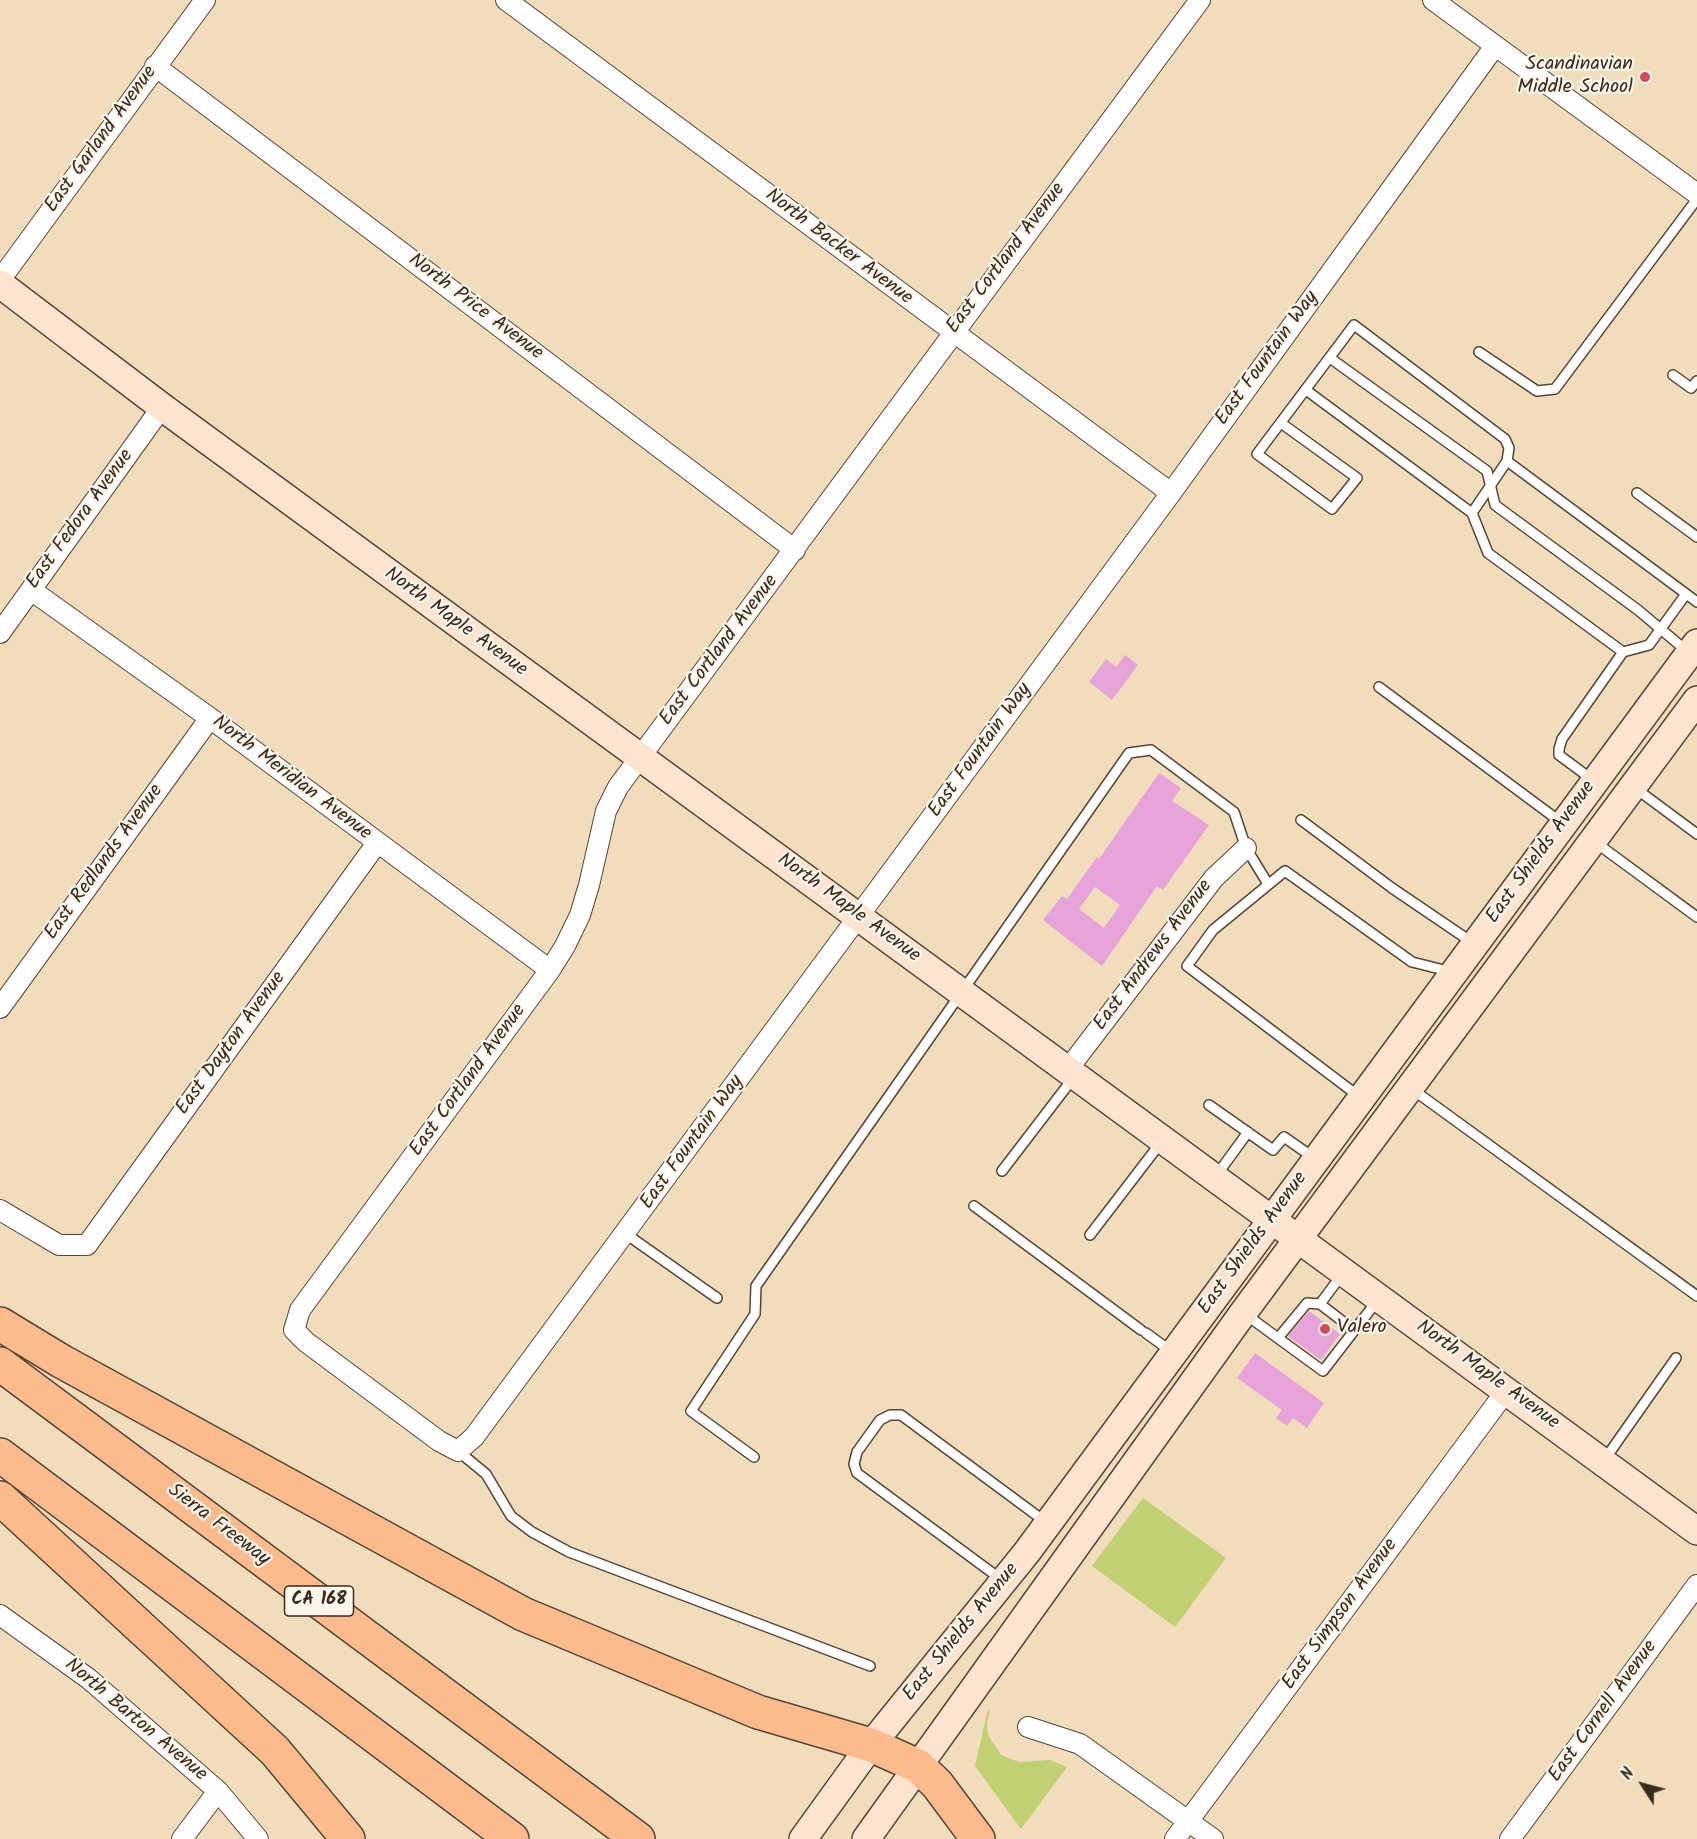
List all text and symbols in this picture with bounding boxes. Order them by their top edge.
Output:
place label: Scandinavian Middle School [1517,54,1633,101]
street label: East Garland Avenue [41,62,163,218]
marker: Scandinavian Middle School [1638,70,1652,84]
street label: East Cortland Avenue [942,179,1072,339]
street label: North Backer Avenue [759,185,917,311]
street label: North Price Avenue [403,249,547,367]
street label: East Fountain Way [1211,287,1325,431]
street label: East Fedora Avenue [22,445,140,595]
street label: North Maple Avenue [379,563,531,683]
street label: East Cortland Avenue [655,571,785,731]
street label: East Fountain Way [924,679,1038,823]
street label: North Meridian Avenue [206,711,376,847]
street label: East Shields Avenue [1482,777,1602,929]
street label: East Redlands Avenue [41,781,169,945]
street label: North Maple Avenue [772,849,924,969]
street label: East Andrews Avenue [1089,876,1219,1036]
street label: East Dayton Avenue [172,968,292,1120]
street label: East Cortland Avenue [406,1000,532,1162]
street label: East Fountain Way [636,1071,750,1215]
street label: East Shields Avenue [1194,1168,1314,1320]
street label: North Maple Avenue [1411,1316,1563,1436]
place label: Valero [1337,1317,1387,1341]
marker: Valero [1318,1322,1332,1336]
street label: Sierra Freeway [162,1480,274,1572]
street label: East Simpson Avenue [1278,1535,1404,1695]
street label: East Shields Avenue [899,1559,1025,1707]
road number: CA 168 [284,1586,354,1616]
street label: East Cornell Avenue [1545,1636,1663,1788]
street label: North Barton Avenue [59,1654,211,1788]
north arrow [1613,1755,1673,1815]
text: N [1615,1763,1641,1786]

